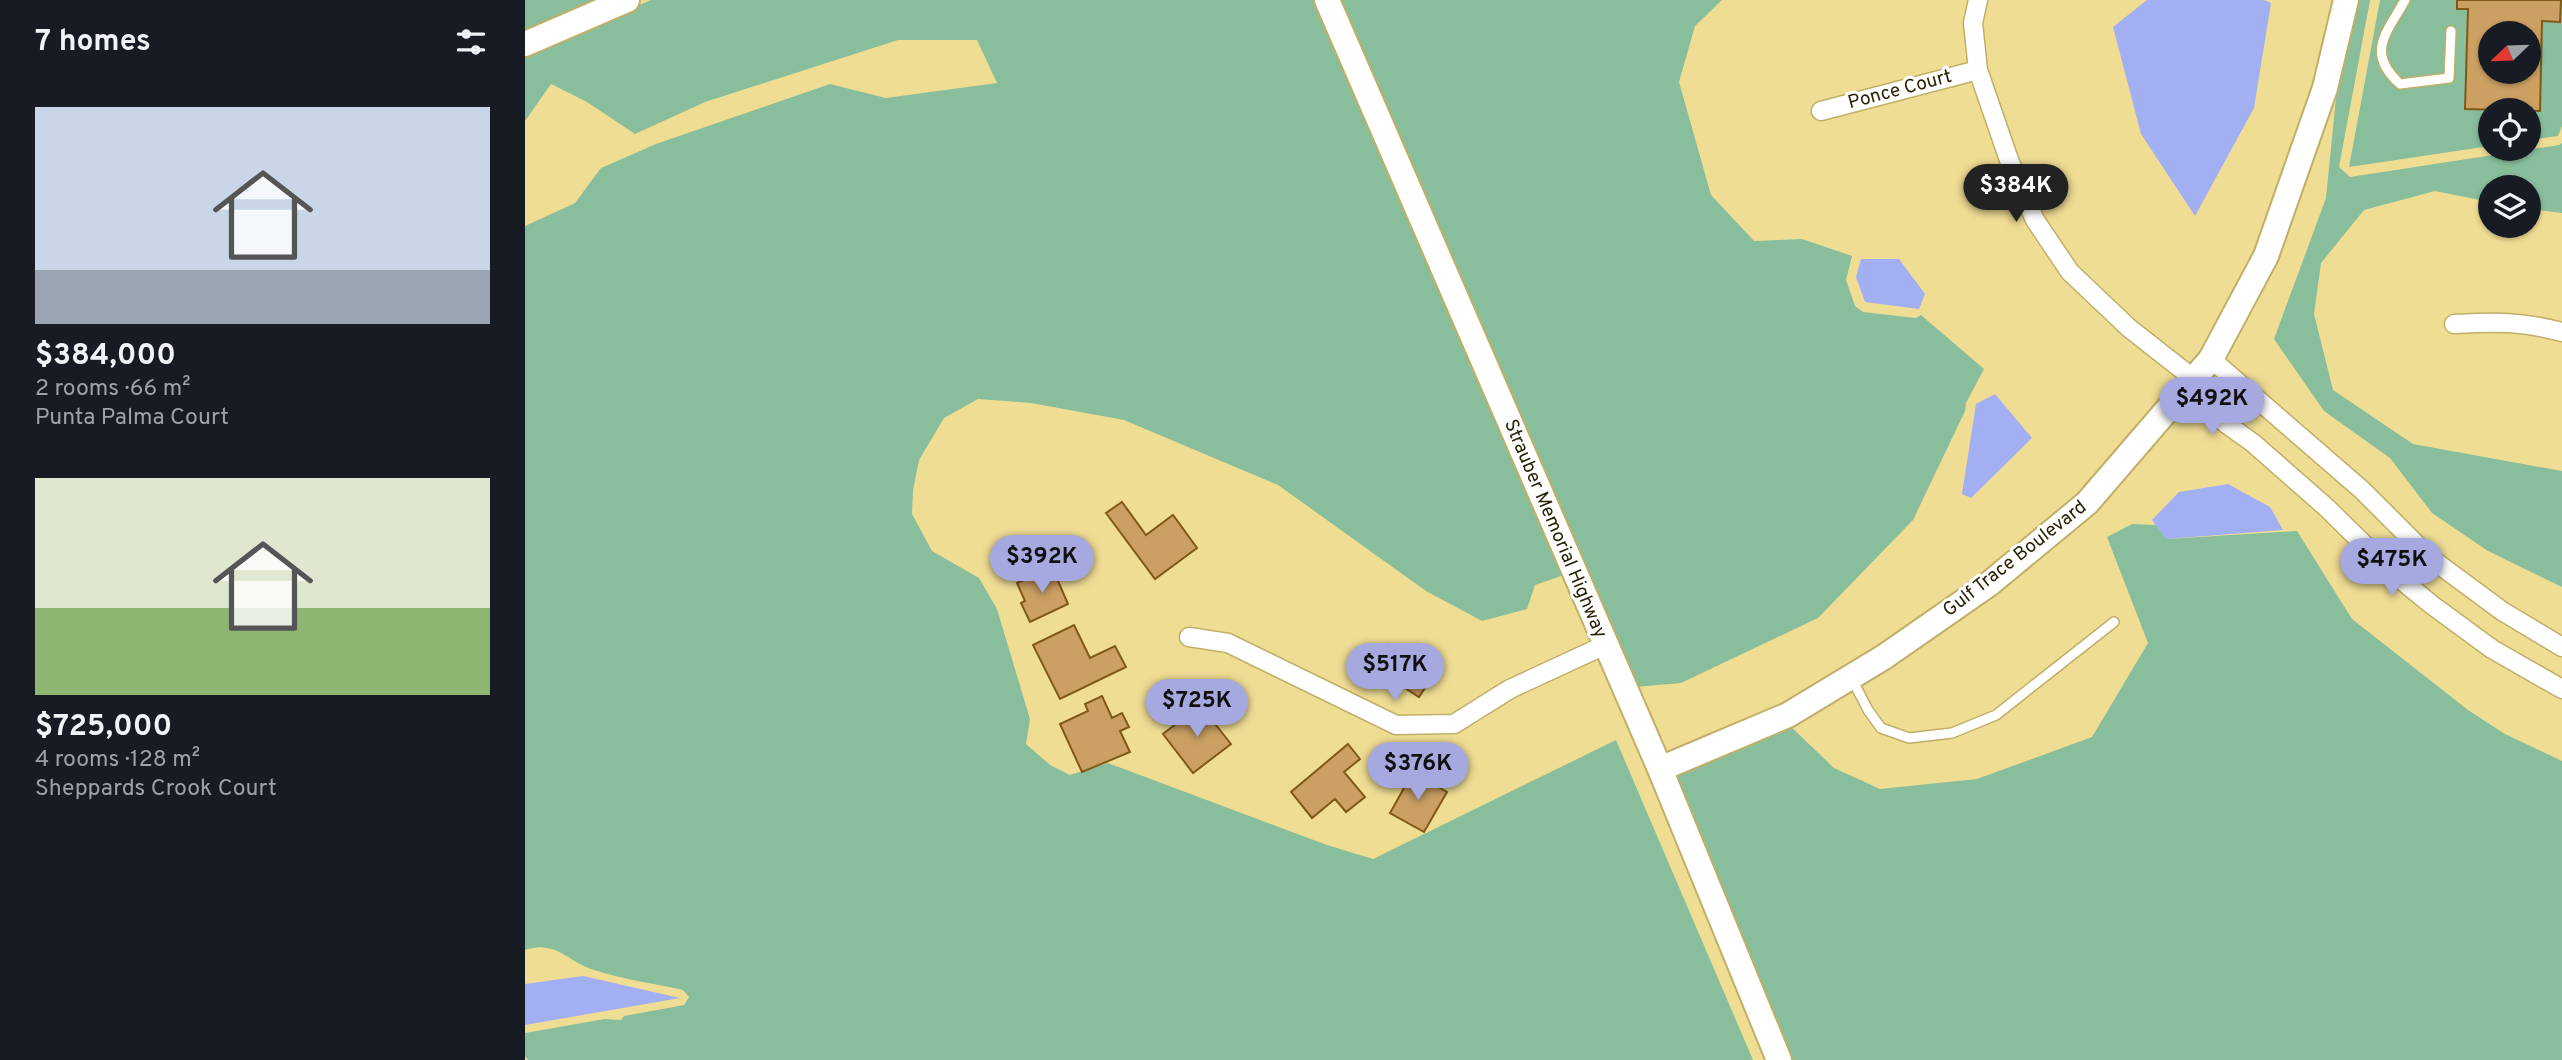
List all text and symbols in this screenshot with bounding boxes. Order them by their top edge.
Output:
north arrow [2478,21,2541,84]
map controls [2478,21,2541,238]
icon: filters [452,23,490,61]
text: 7 homes [35,24,151,61]
street label: Ponce Court [1845,65,1955,115]
button: locate [2478,98,2541,161]
icon: home [200,152,326,278]
pin: $384K [1967,164,2065,224]
text: $384K [1979,172,2053,201]
button: layers [2478,175,2541,238]
text: $384,000 [35,338,176,375]
text: 2 rooms · 66 m² [35,375,191,404]
pin: $492K [2163,378,2261,437]
text: $492K [2175,385,2249,414]
text: Punta Palma Court [35,404,229,433]
street label: Strauber Memorial Highway [1498,416,1612,642]
street label: Gulf Trace Boulevard [1938,495,2092,623]
icon: home [200,523,326,649]
pin: $392K [993,536,1091,595]
pin: $475K [2343,538,2441,598]
text: $392K [1006,543,1078,572]
text: $475K [2356,546,2428,575]
pin: $517K [1346,644,1444,703]
text: $517K [1362,651,1428,680]
pin: $725K [1148,680,1246,739]
text: $725K [1162,687,1232,716]
text: $725,000 [35,709,172,746]
pin: $376K [1369,742,1467,802]
text: 4 rooms · 128 m² [35,746,200,775]
text: $376K [1384,750,1452,779]
text: Sheppards Crook Court [35,775,277,804]

